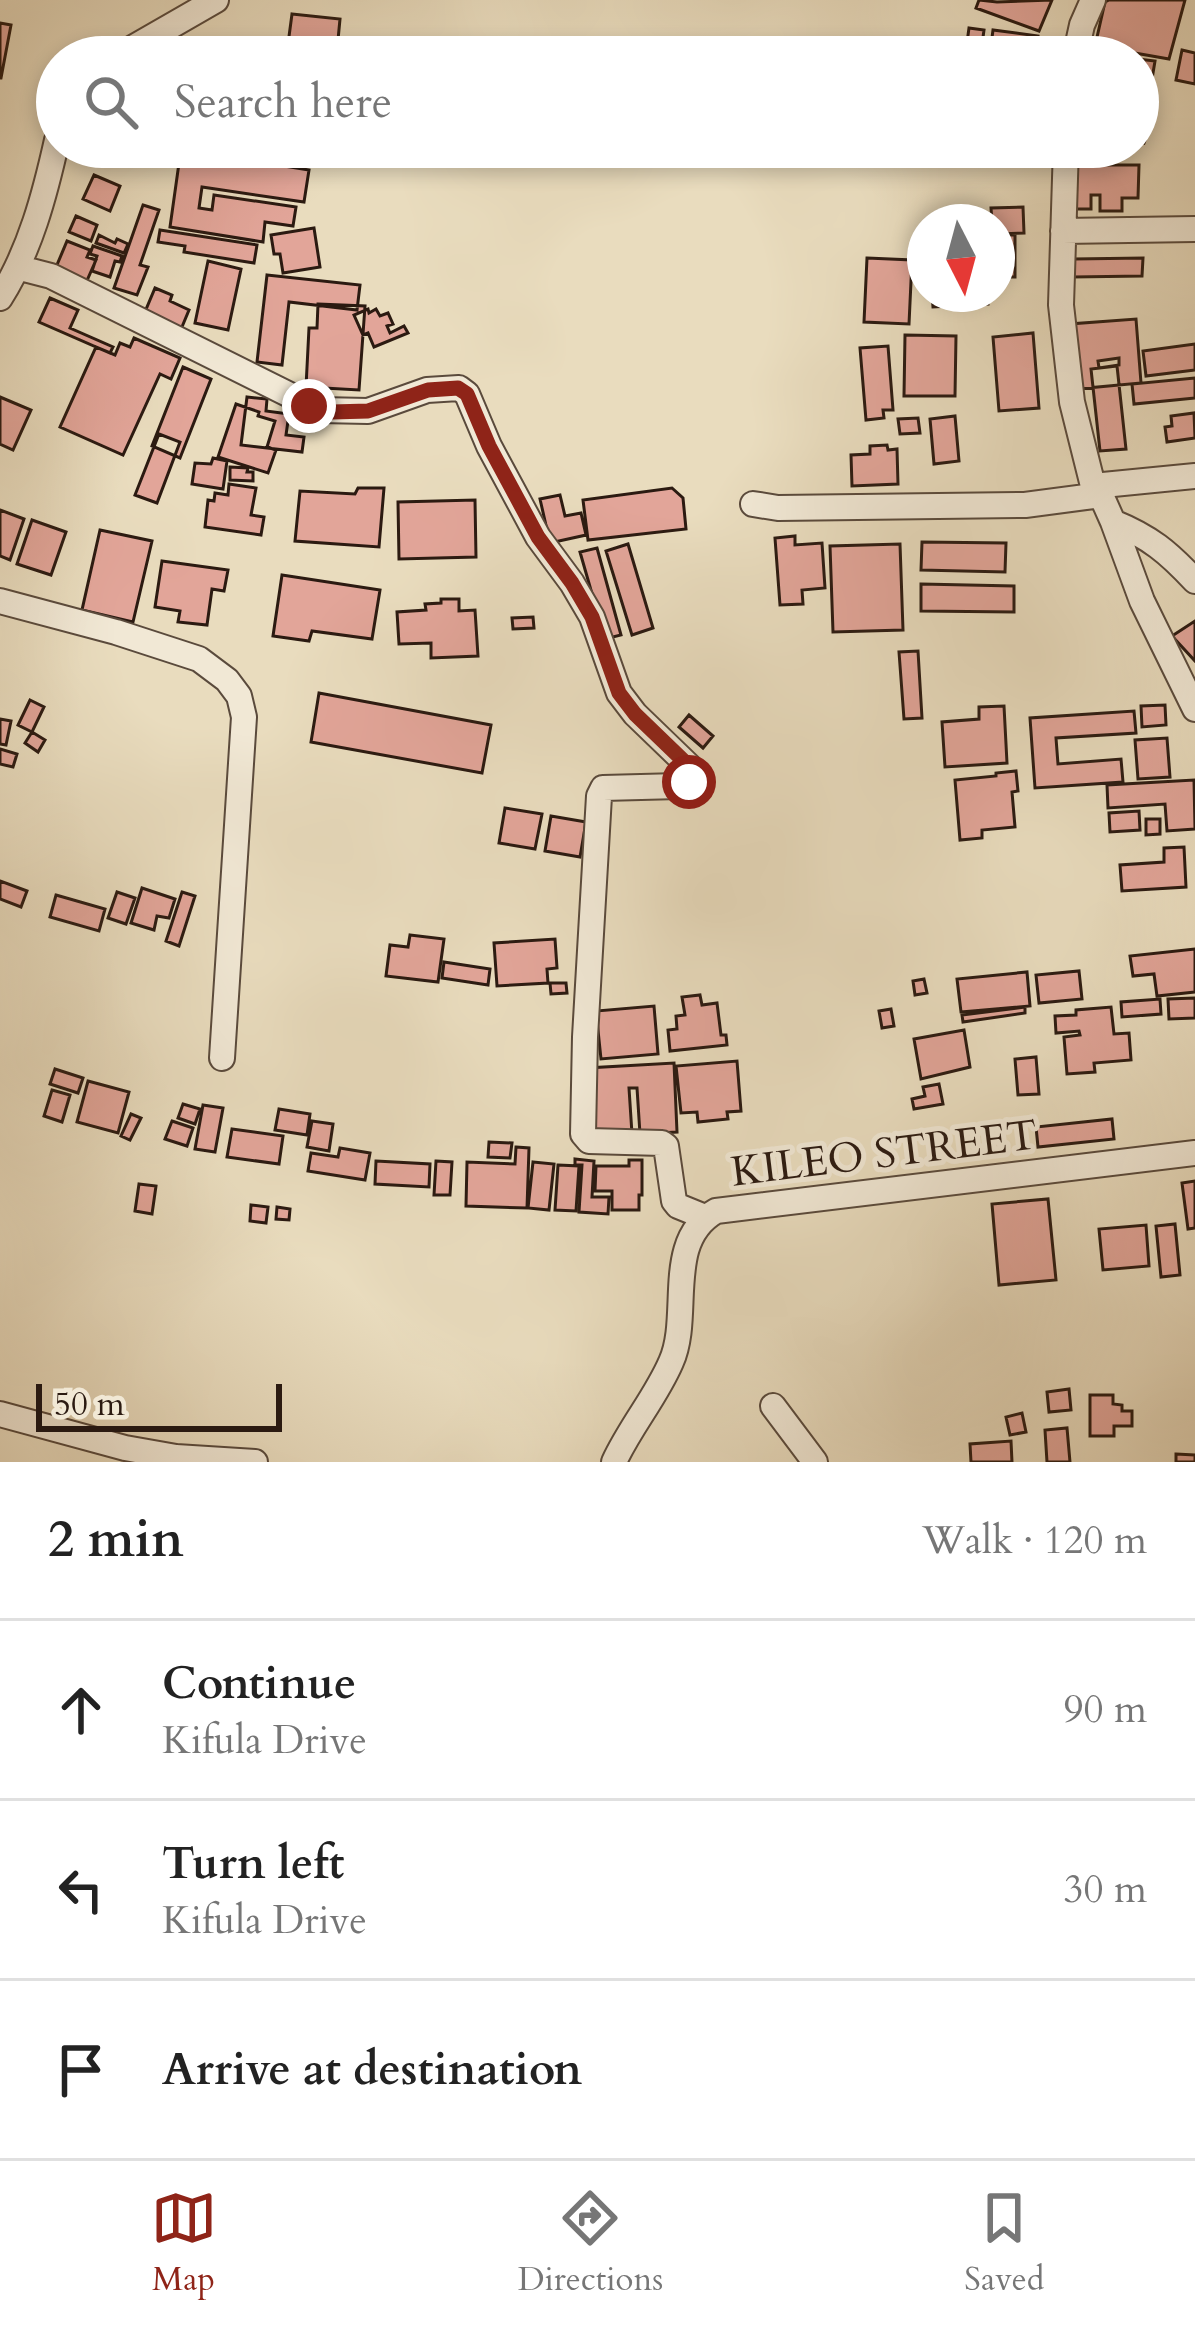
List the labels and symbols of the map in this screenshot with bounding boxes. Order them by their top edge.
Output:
north arrow [907,204,1015,312]
route end [282,379,336,433]
route start [662,755,716,809]
street label: KILEO STREET [728,1106,1041,1201]
scale bar [36,1378,282,1431]

